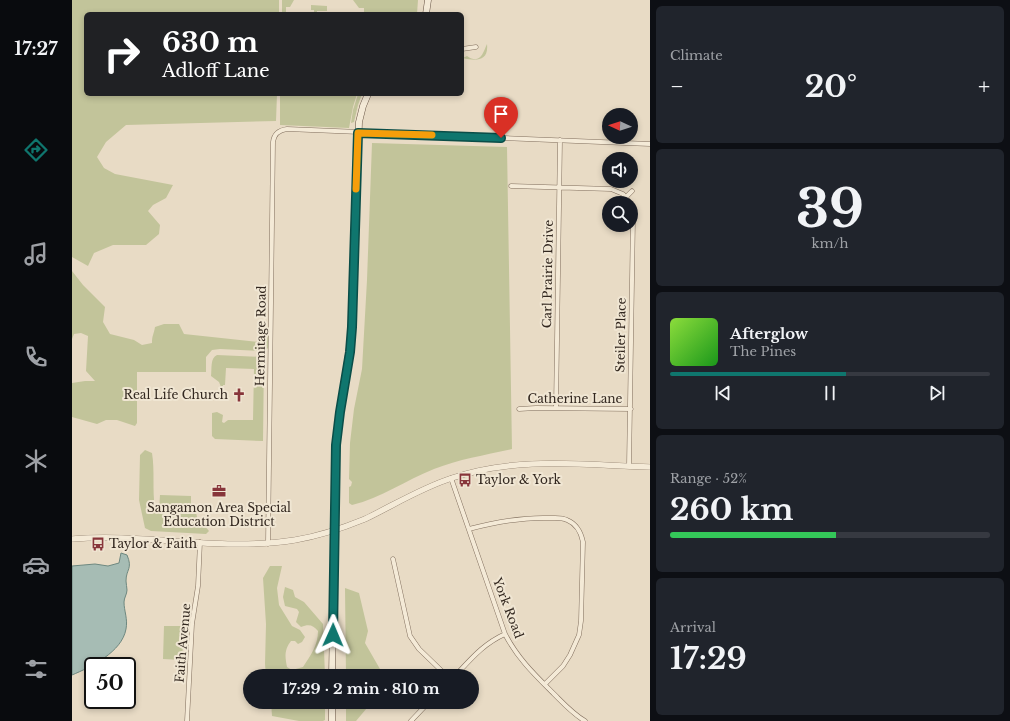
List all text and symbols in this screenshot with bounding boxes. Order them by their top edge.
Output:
text: 630 m [162,25,258,60]
icon: right [96,28,148,80]
text: 17:27 [14,38,58,60]
text: Climate [670,47,723,64]
text: Adloff Lane [162,60,269,82]
text: 20° [805,68,857,105]
text: − [670,73,684,100]
text: + [978,73,990,100]
pin [484,97,518,138]
icon: arrive [490,103,512,125]
north arrow [602,108,638,144]
map controls [602,108,638,232]
icon: directions [22,136,50,164]
button: sound [602,152,638,188]
text: 39 [796,177,864,241]
button: search [602,196,638,232]
street label: Carl Prairie Drive [539,220,556,328]
text: km/h [812,235,848,252]
icon: music [22,240,50,268]
street label: Hermitage Road [252,285,269,387]
street label: Steiler Place [612,297,629,373]
text: Afterglow [730,324,808,343]
icon: phone [22,343,50,371]
text: The Pines [730,343,796,360]
icon: previous [712,382,734,404]
icon: pause [819,382,841,404]
icon: next [926,382,948,404]
place label: Real Life Church [124,387,228,402]
church icon: Real Life Church [231,387,247,403]
street label: Catherine Lane [528,391,623,406]
icon: climate [22,447,50,475]
text: Range · 52% [670,470,747,487]
bus stop icon: Taylor & York [457,472,473,488]
place label: Taylor & York [476,472,562,487]
office icon: Sangamon Area Special Education District [211,483,227,499]
text: 260 km [670,491,793,528]
place label: Sangamon Area Special Education District [147,500,291,529]
bus stop icon: Taylor & Faith [90,536,106,552]
place label: Taylor & Faith [109,536,197,551]
icon: car [22,551,50,579]
street label: York Road [490,574,527,640]
street label: Faith Avenue [172,602,193,683]
position arrow [312,614,354,656]
text: Arrival [670,619,716,636]
text: 17:29 [670,640,747,677]
icon: filters [22,655,50,683]
speed limit sign: 50 [84,657,136,709]
text: 17:29 · 2 min · 810 m [282,679,440,698]

